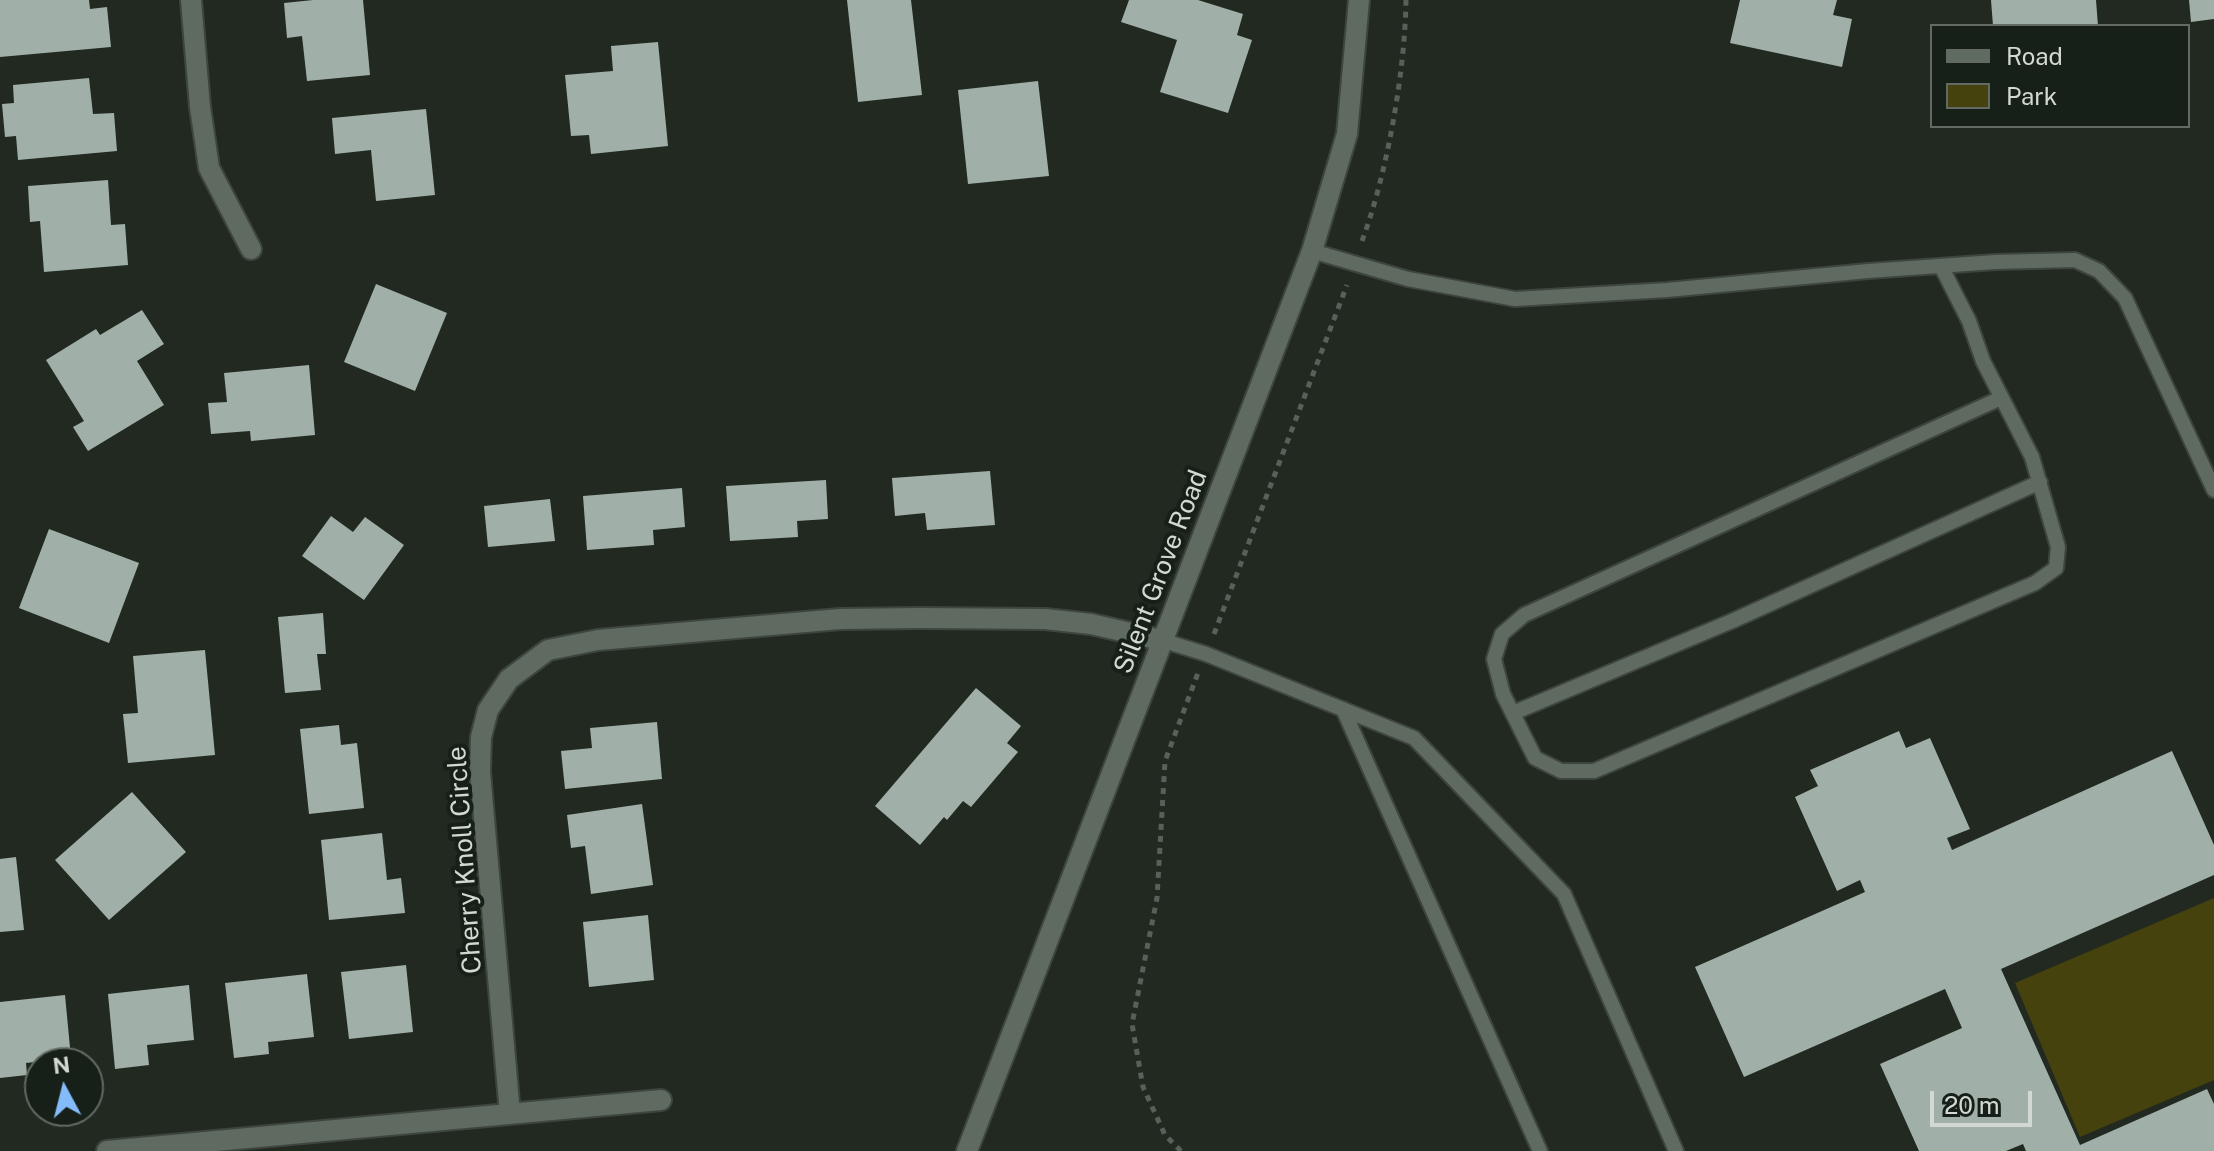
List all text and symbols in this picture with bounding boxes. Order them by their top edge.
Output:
legend [1930,24,2190,128]
text: Road [2006,42,2063,70]
text: Park [2006,82,2057,110]
street label: Silent Grove Road [1108,466,1214,678]
street label: Cherry Knoll Circle [441,745,489,975]
north arrow [24,1047,104,1127]
text: N [51,1051,71,1079]
scale bar [1934,1075,2036,1125]
text: 20 m [1944,1091,2000,1119]

